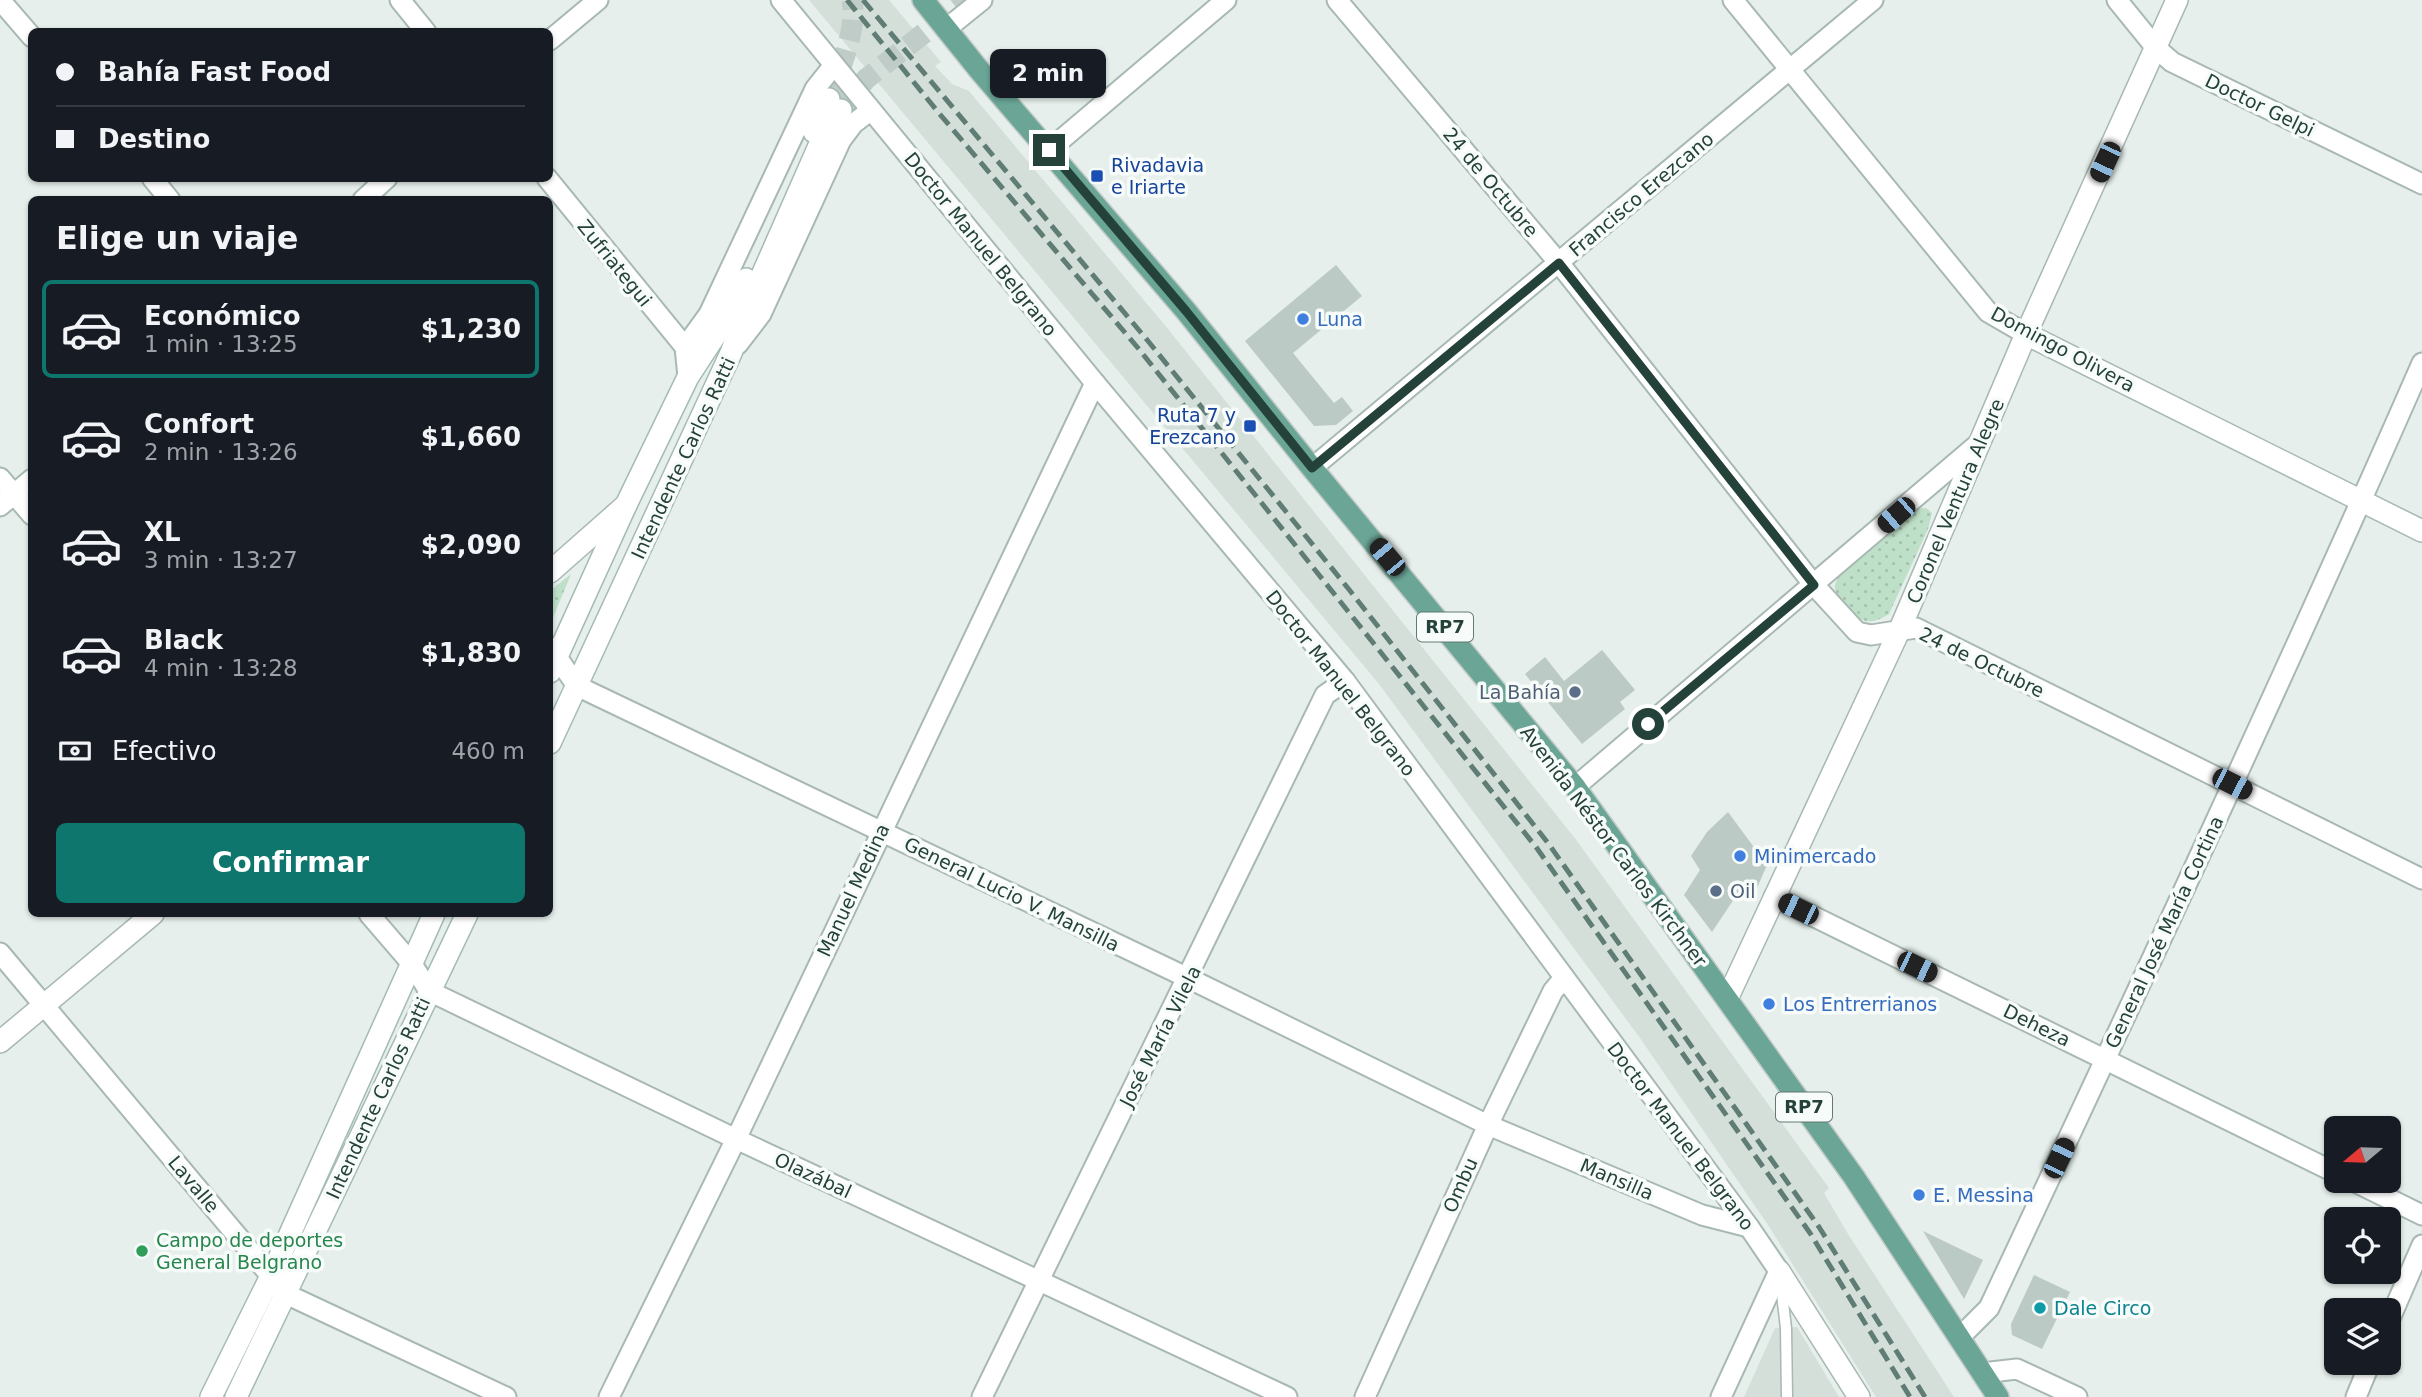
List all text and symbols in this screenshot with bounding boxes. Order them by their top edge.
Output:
callout: 2 min [991,48,1107,97]
text: Bahía Fast Food [98,57,331,87]
text: 2 min [1012,60,1084,86]
street label: Doctor Gelpi [2202,69,2318,141]
street label: 24 de Octubre [1439,123,1543,241]
text: Destino [98,124,210,154]
street label: Francisco Erezcano [1564,127,1718,261]
route end [1033,134,1065,166]
car [2087,139,2124,185]
street label: Doctor Manuel Belgrano [900,148,1062,340]
place label: Rivadavia e Iriarte [1111,154,1204,198]
marker: Rivadavia e Iriarte [1089,168,1105,184]
street label: Zufriategui [573,215,657,311]
text: Elige un viaje [56,219,298,257]
icon: car [60,298,123,361]
text: Económico [144,301,301,331]
street label: Domingo Olivera [1987,302,2139,396]
place label: Luna [1317,308,1363,330]
marker: Luna [1295,311,1311,327]
text: $1,230 [421,314,521,344]
text: 1 min · 13:25 [144,331,298,357]
street label: Intendente Carlos Ratti [627,354,739,562]
street label: Coronel Ventura Alegre [1902,395,2008,607]
place label: Ruta 7 y Erezcano [1149,404,1236,448]
icon: car [60,406,123,469]
text: Confort [144,409,254,439]
marker: Ruta 7 y Erezcano [1242,418,1258,434]
text: $1,660 [421,422,521,452]
text: 2 min · 13:26 [144,439,298,465]
car [1874,493,1919,537]
icon: car [60,514,123,577]
text: XL [144,517,181,547]
text: $2,090 [421,530,521,560]
car [1366,534,1409,580]
text: 3 min · 13:27 [144,547,298,573]
street label: Doctor Manuel Belgrano [1262,586,1420,780]
road number: RP7 [1417,612,1473,642]
icon: car [60,622,123,685]
street label: 24 de Octubre [1916,622,2048,702]
text: Black [144,625,223,655]
text: $1,830 [421,638,521,668]
text: 4 min · 13:28 [144,655,298,681]
place label: La Bahía [1479,681,1561,703]
marker: La Bahía [1567,684,1583,700]
route start [1632,708,1664,740]
street label: Avenida Néstor Carlos Kirchner [1516,721,1712,971]
icon: cash [56,732,94,770]
text: Efectivo [112,736,217,766]
text: 460 m [451,738,525,764]
car [2209,765,2256,803]
street label: General José María Cortina [2100,812,2228,1052]
street label: Manuel Medina [813,820,893,960]
button: Confirmar [56,823,525,903]
street label: General Lucio V. Mansilla [901,832,1123,956]
place label: Minimercado [1754,845,1876,867]
marker: Minimercado [1732,848,1748,864]
place label: Oil [1730,880,1756,902]
marker: Oil [1708,883,1724,899]
car [1775,890,1822,928]
car [1894,948,1941,986]
street label: José María Vilela [1114,962,1205,1111]
place label: Los Entrerrianos [1783,993,1937,1015]
street label: Intendente Carlos Ratti [322,994,434,1202]
marker: Los Entrerrianos [1761,996,1777,1012]
street label: Deheza [2000,999,2074,1051]
street label: Doctor Manuel Belgrano [1603,1038,1759,1234]
road number: RP7 [1776,1092,1832,1122]
north arrow [2324,1116,2401,1194]
map controls [2324,1116,2401,1375]
car [2041,1135,2078,1181]
street label: Olazábal [771,1148,855,1202]
street label: Lavalle [164,1151,224,1217]
street label: Ombu [1438,1154,1482,1216]
street label: Mansilla [1577,1154,1657,1204]
place label: E. Messina [1933,1184,2034,1206]
marker: E. Messina [1911,1187,1927,1203]
button: locate [2324,1207,2401,1284]
place label: Campo de deportes General Belgrano [156,1229,343,1273]
marker: Campo de deportes General Belgrano [134,1243,150,1259]
place label: Dale Circo [2054,1297,2151,1319]
button: layers [2324,1298,2401,1375]
marker: Dale Circo [2032,1300,2048,1316]

